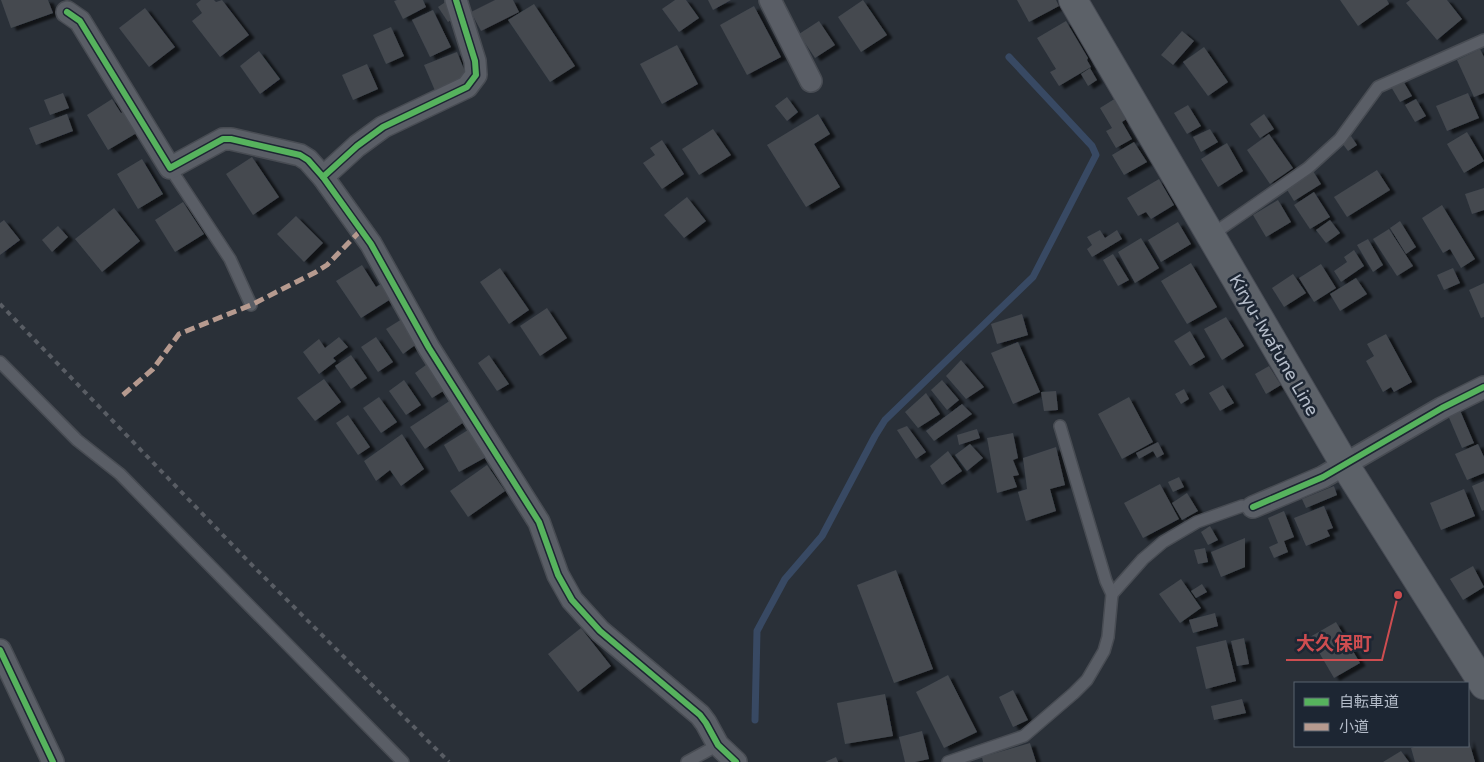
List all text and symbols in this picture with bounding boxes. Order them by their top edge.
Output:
street label: Kiryu-Iwafune Line [1224,270,1324,420]
callout: 大久保町 [1286,626,1382,660]
text: 大久保町 [1296,633,1372,655]
legend [1294,682,1469,747]
text: 自転車道 [1339,693,1399,711]
text: 小道 [1339,718,1369,736]

